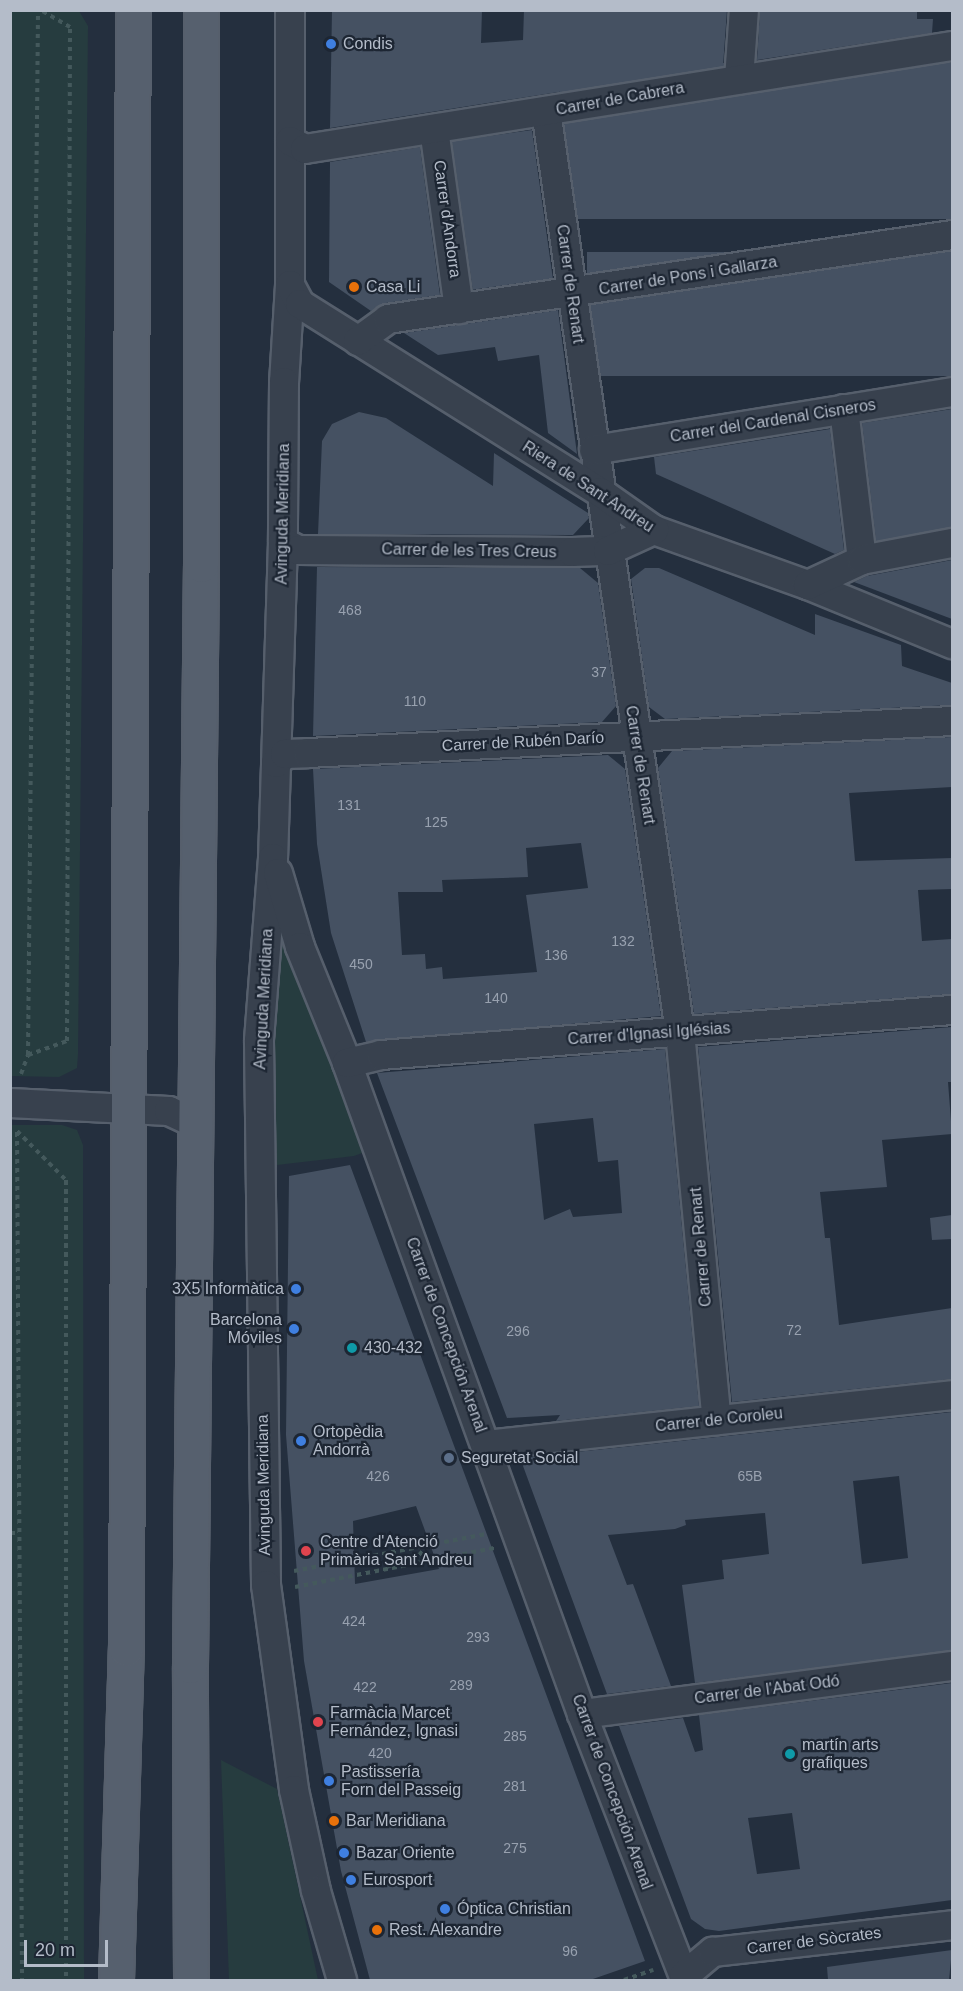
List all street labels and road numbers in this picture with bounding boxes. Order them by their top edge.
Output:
street label: Carrer de Cabrera [554,78,686,120]
street label: Carrer d'Andorra [429,159,465,279]
street label: Carrer de Renart [552,223,588,345]
street label: Carrer de Pons i Gallarza [597,252,779,300]
street label: Carrer del Cardenal Cisneros [669,395,877,447]
street label: Riera de Sant Andreu [518,437,658,537]
street label: Avinguda Meridiana [272,443,294,585]
street label: Carrer de les Tres Creus [381,540,557,562]
street label: Carrer de Renart [621,704,659,826]
street label: Carrer de Rubén Darío [441,728,605,756]
street label: Avinguda Meridiana [251,928,277,1070]
street label: Carrer d'Ignasi Iglésias [567,1019,731,1049]
street label: Carrer de Renart [686,1186,716,1308]
street label: Carrer de Concepción Arenal [402,1234,490,1436]
street label: Carrer de Coroleu [654,1404,784,1436]
street label: Avinguda Meridiana [253,1414,275,1556]
street label: Carrer de l'Abat Odó [693,1672,841,1708]
street label: Carrer de Concepción Arenal [568,1691,656,1893]
street label: Carrer de Sòcrates [746,1923,882,1959]

